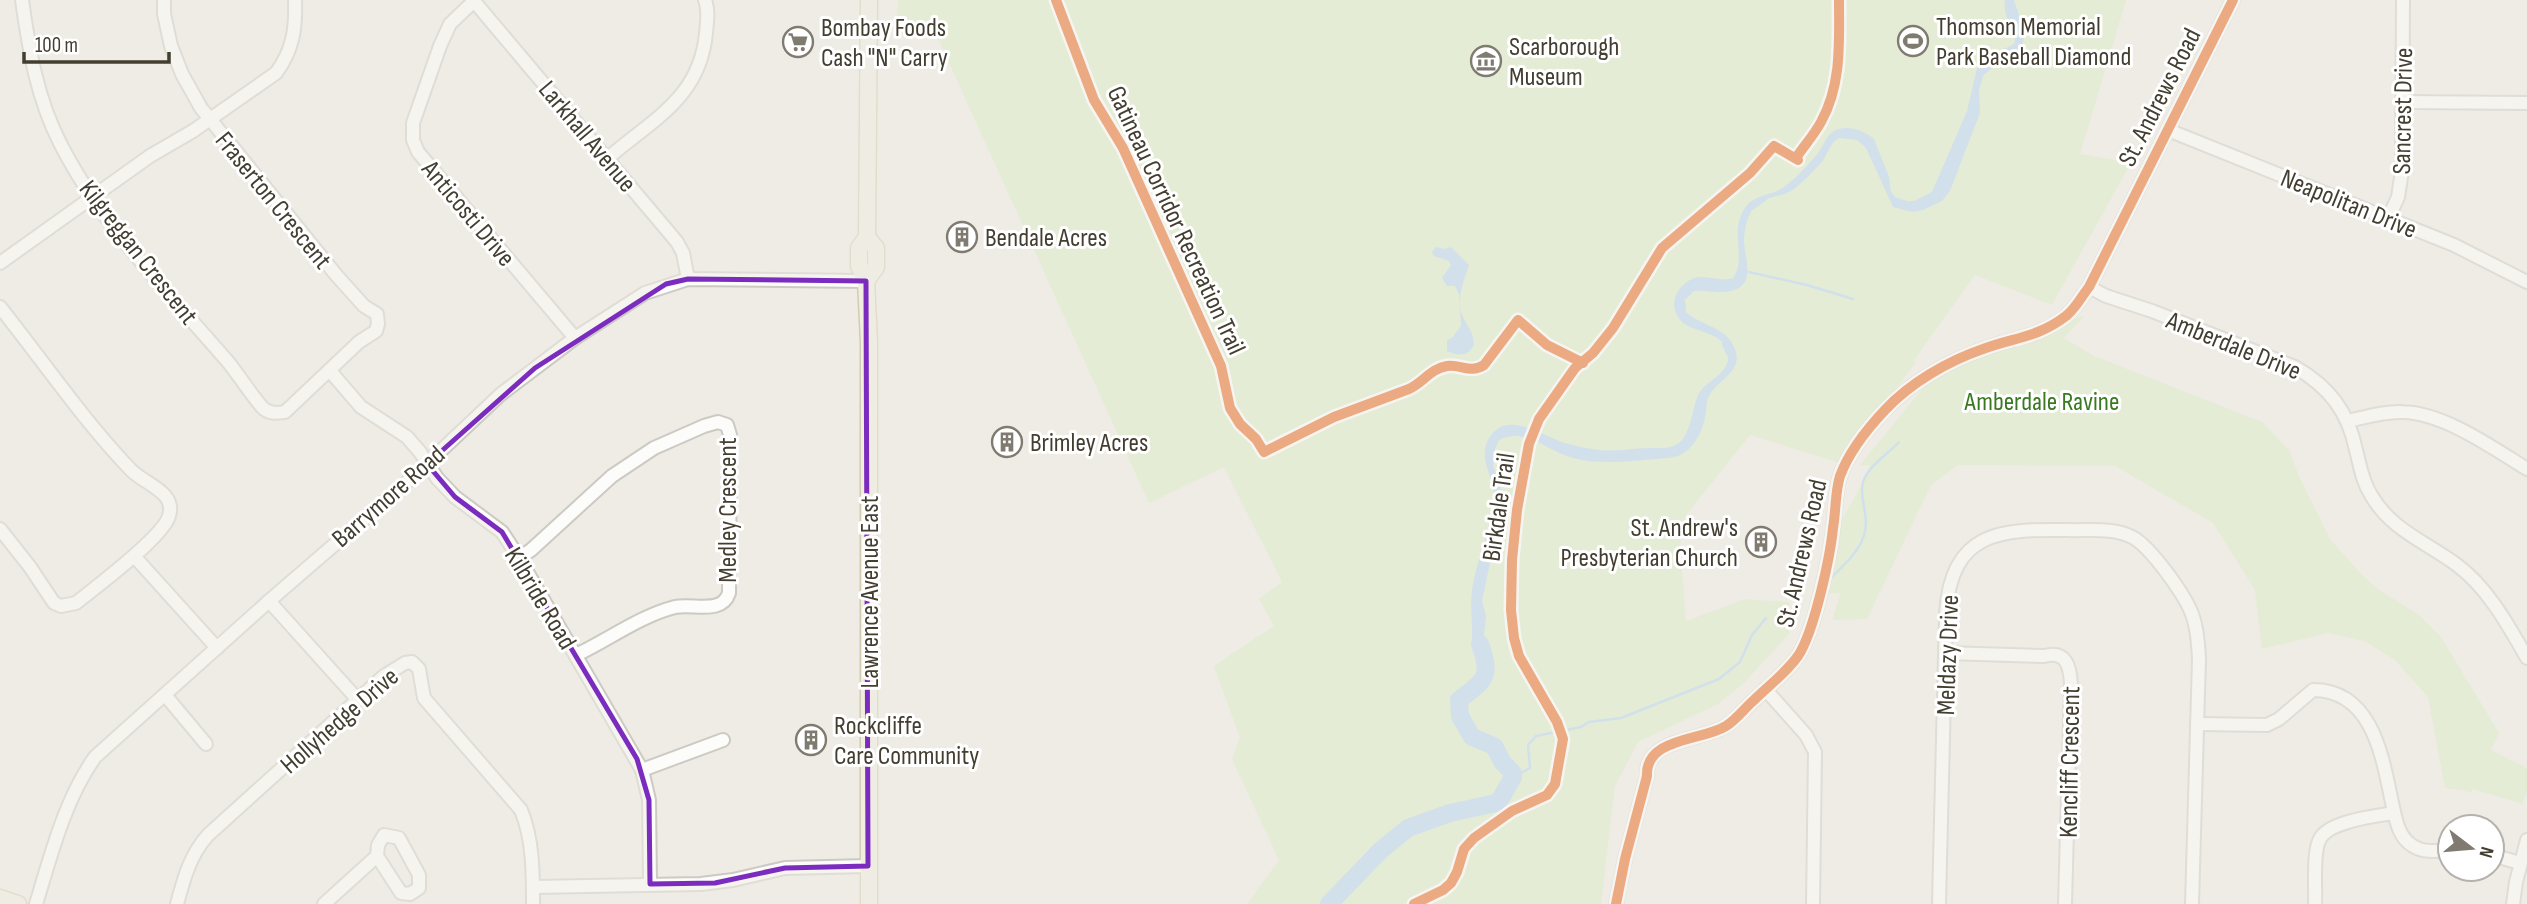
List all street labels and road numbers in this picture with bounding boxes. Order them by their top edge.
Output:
street label: St. Andrews Road [2112,23,2208,172]
street label: Sancrest Drive [2387,47,2420,175]
street label: Larkhall Avenue [531,75,642,199]
street label: Gatineau Corridor Recreation Trail [1100,82,1251,360]
street label: Fraserton Crescent [208,126,338,276]
street label: Anticosti Drive [414,154,521,273]
street label: Neapolitan Drive [2276,163,2421,246]
street label: Kilgreggan Crescent [72,175,204,331]
street label: Amberdale Drive [2161,305,2305,387]
street label: Medley Crescent [713,437,744,583]
street label: Barrymore Road [326,440,452,555]
street label: Birkdale Trail [1477,451,1522,563]
street label: St. Andrews Road [1770,476,1835,630]
street label: Lawrence Avenue East [855,495,886,688]
street label: Kilbride Road [497,542,582,655]
street label: Meldazy Drive [1931,594,1966,716]
street label: Hollyhedge Drive [275,661,405,781]
street label: Kencliff Crescent [2054,686,2087,838]

